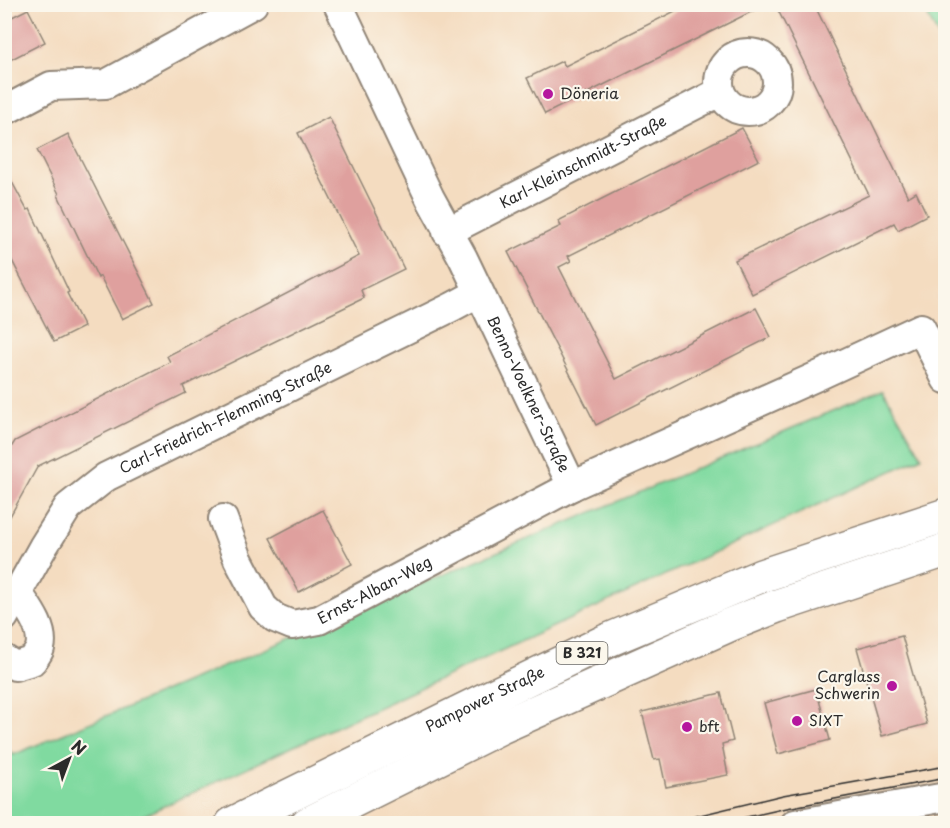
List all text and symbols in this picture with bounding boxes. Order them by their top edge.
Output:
place label: Döneria [560,81,619,104]
marker: Döneria [541,87,555,101]
street label: Karl-Kleinschmidt-Straße [495,108,670,213]
street label: Benno-Voelkner-Straße [482,311,577,476]
street label: Carl-Friedrich-Flemming-Straße [115,355,335,479]
street label: Ernst-Alban-Weg [313,549,435,629]
road number: B 321 [556,642,608,664]
street label: Pampower Straße [421,659,548,737]
place label: Carglass Schwerin [815,664,880,704]
marker: Carglass Schwerin [885,679,899,693]
place label: SIXT [809,708,844,731]
place label: bft [699,714,720,737]
marker: SIXT [790,714,804,728]
marker: bft [680,720,694,734]
north arrow [39,729,99,789]
text: N [67,734,92,760]

